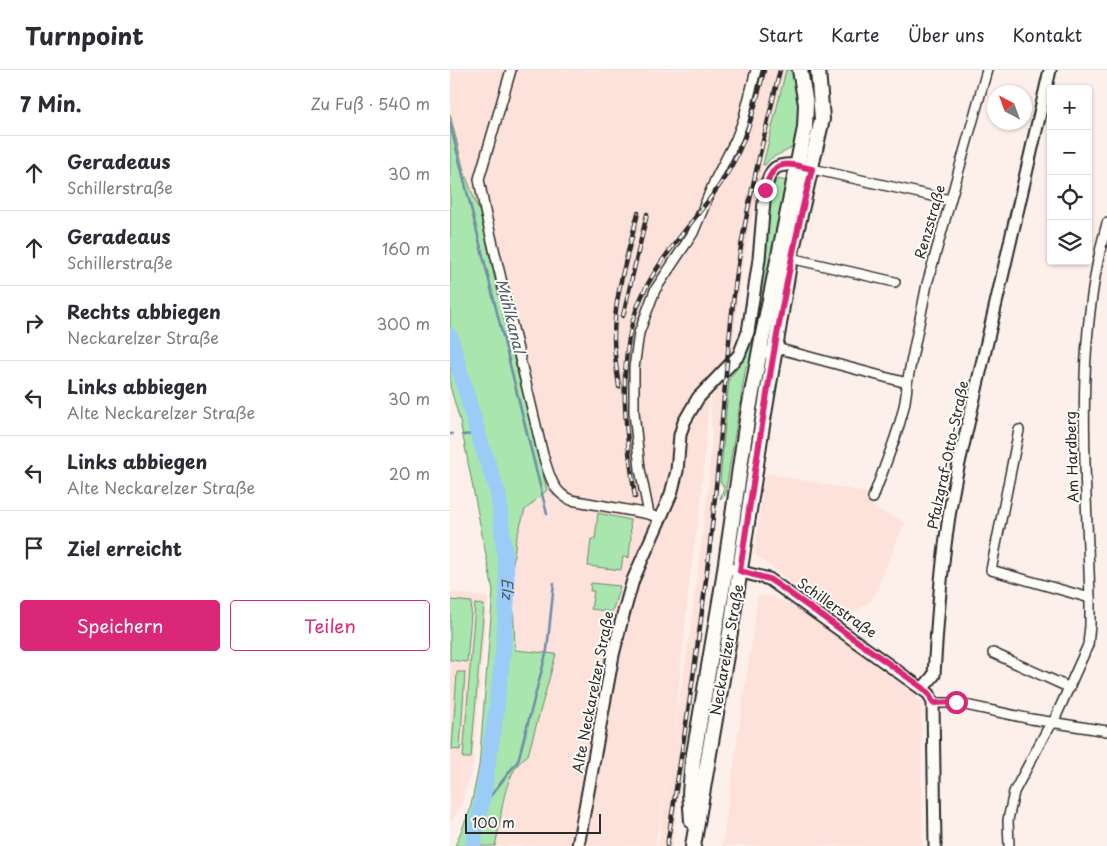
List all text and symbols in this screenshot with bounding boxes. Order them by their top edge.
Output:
text: Turnpoint [25,17,144,53]
text: Start [758,21,803,48]
text: Karte [831,21,880,48]
text: Über uns [908,21,984,48]
text: Kontakt [1012,21,1082,48]
north arrow [987,85,1032,130]
map controls [1047,85,1092,265]
button: + [1047,85,1092,130]
text: 7 Min. [20,87,82,119]
text: Zu Fuß · 540 m [310,91,430,115]
button: − [1047,130,1092,175]
text: Geradeaus [67,147,171,175]
icon: ahead [20,159,48,187]
text: 30 m [388,161,430,185]
text: Schillerstraße [67,175,173,199]
button: locate [1047,175,1092,220]
route end [754,179,777,202]
street label: Renzstraße [909,182,950,261]
button: layers [1047,220,1092,265]
text: Geradeaus [67,222,171,250]
icon: ahead [20,234,48,262]
text: 160 m [382,236,430,260]
text: Schillerstraße [67,250,173,274]
water label: Mühlkanal [491,276,532,358]
text: Rechts abbiegen [67,297,221,325]
icon: right [20,309,48,337]
text: 300 m [376,311,430,335]
text: Neckarelzer Straße [67,325,219,349]
text: Links abbiegen [67,372,207,400]
street label: Pfalzgraf-Otto-Straße [922,379,974,531]
icon: left [20,384,48,412]
text: 30 m [388,386,430,410]
text: Alte Neckarelzer Straße [67,400,255,424]
street label: Am Hardberg [1059,411,1084,503]
text: Links abbiegen [67,447,207,475]
icon: left [20,459,48,487]
text: 20 m [389,461,430,485]
text: Alte Neckarelzer Straße [67,475,255,499]
icon: arrive [20,534,48,562]
text: Ziel erreicht [67,534,182,562]
street label: Schillerstraße [793,572,881,643]
water label: Elz [496,578,520,601]
street label: Neckarelzer Straße [705,583,748,717]
button: Speichern [20,600,220,651]
button: Teilen [230,600,430,651]
street label: Alte Neckarelzer Straße [567,609,619,775]
route start [945,691,968,714]
scale bar [465,811,601,834]
text: 100 m [472,812,515,833]

